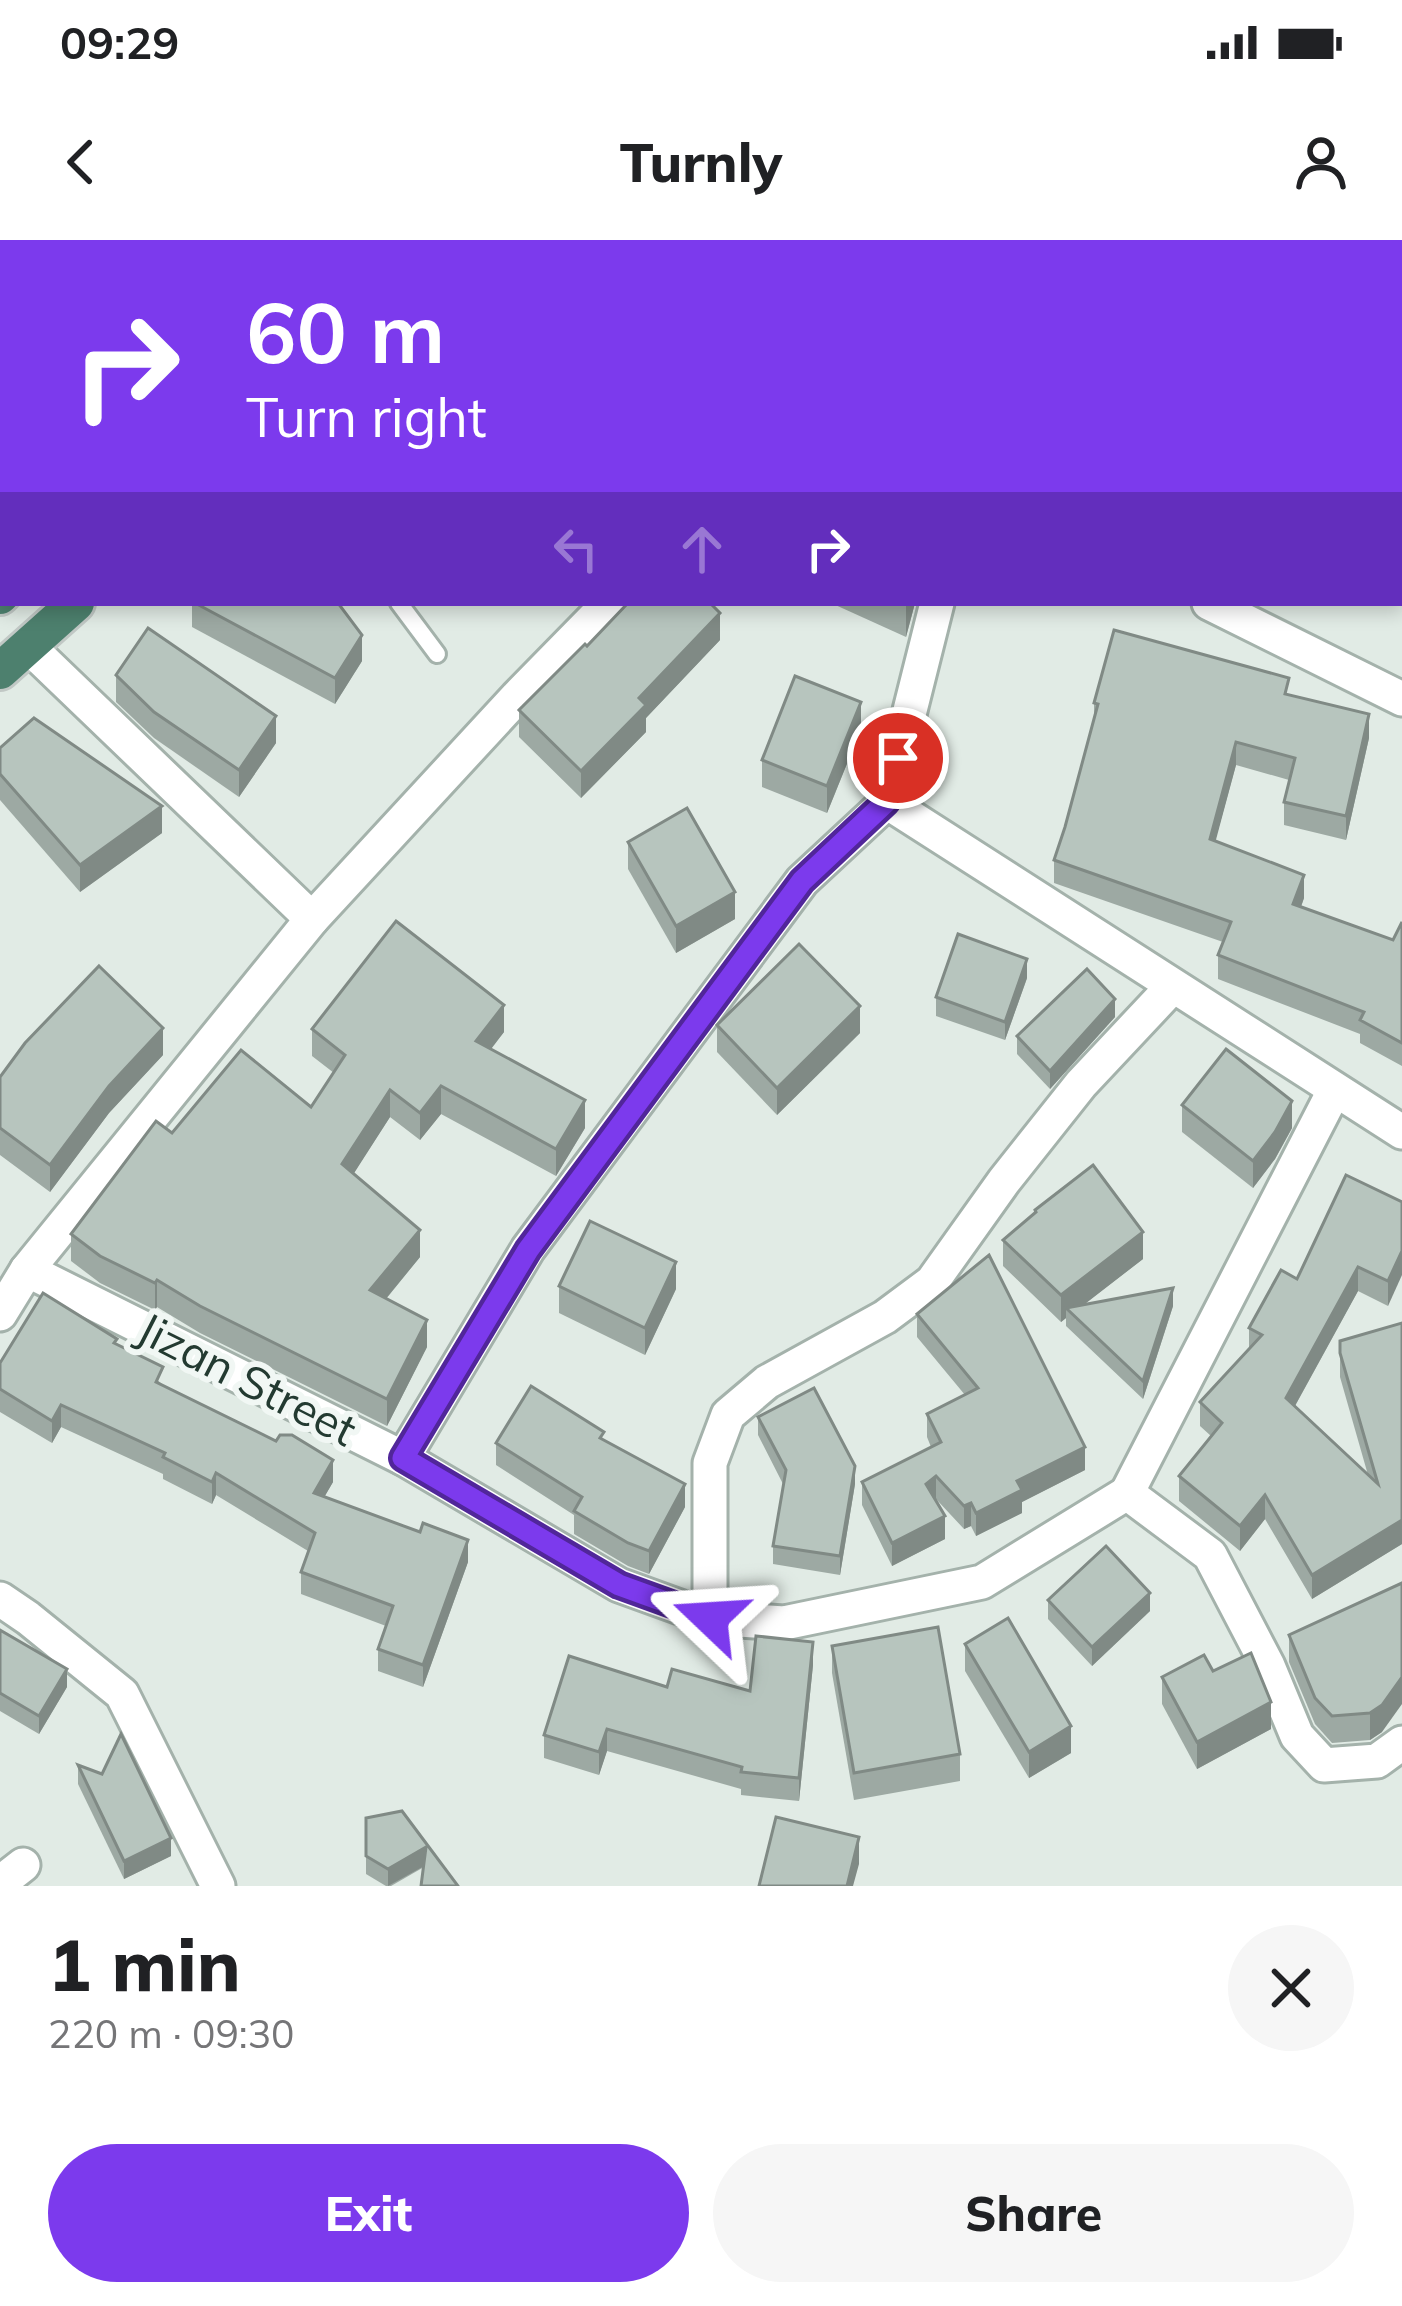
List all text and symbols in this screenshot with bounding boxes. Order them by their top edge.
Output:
text: 09:29 [60,14,179,70]
text: Turnly [620,128,782,196]
icon: back [48,129,114,195]
icon: person [1288,129,1354,195]
text: 60 m [246,279,445,384]
icon: right [48,288,204,444]
text: Turn right [246,383,487,451]
icon: left [543,516,609,582]
icon: ahead [669,516,735,582]
icon: right [795,516,861,582]
pin [847,707,949,809]
icon: arrive [865,725,931,791]
street label: Jizan Street [129,1299,366,1457]
position arrow [647,1555,773,1681]
text: 1 min [48,1919,241,2009]
button: close [1228,1925,1354,2051]
text: 220 m · 09:30 [48,2009,294,2058]
button: Exit [48,2144,689,2282]
button: Share [713,2144,1354,2282]

